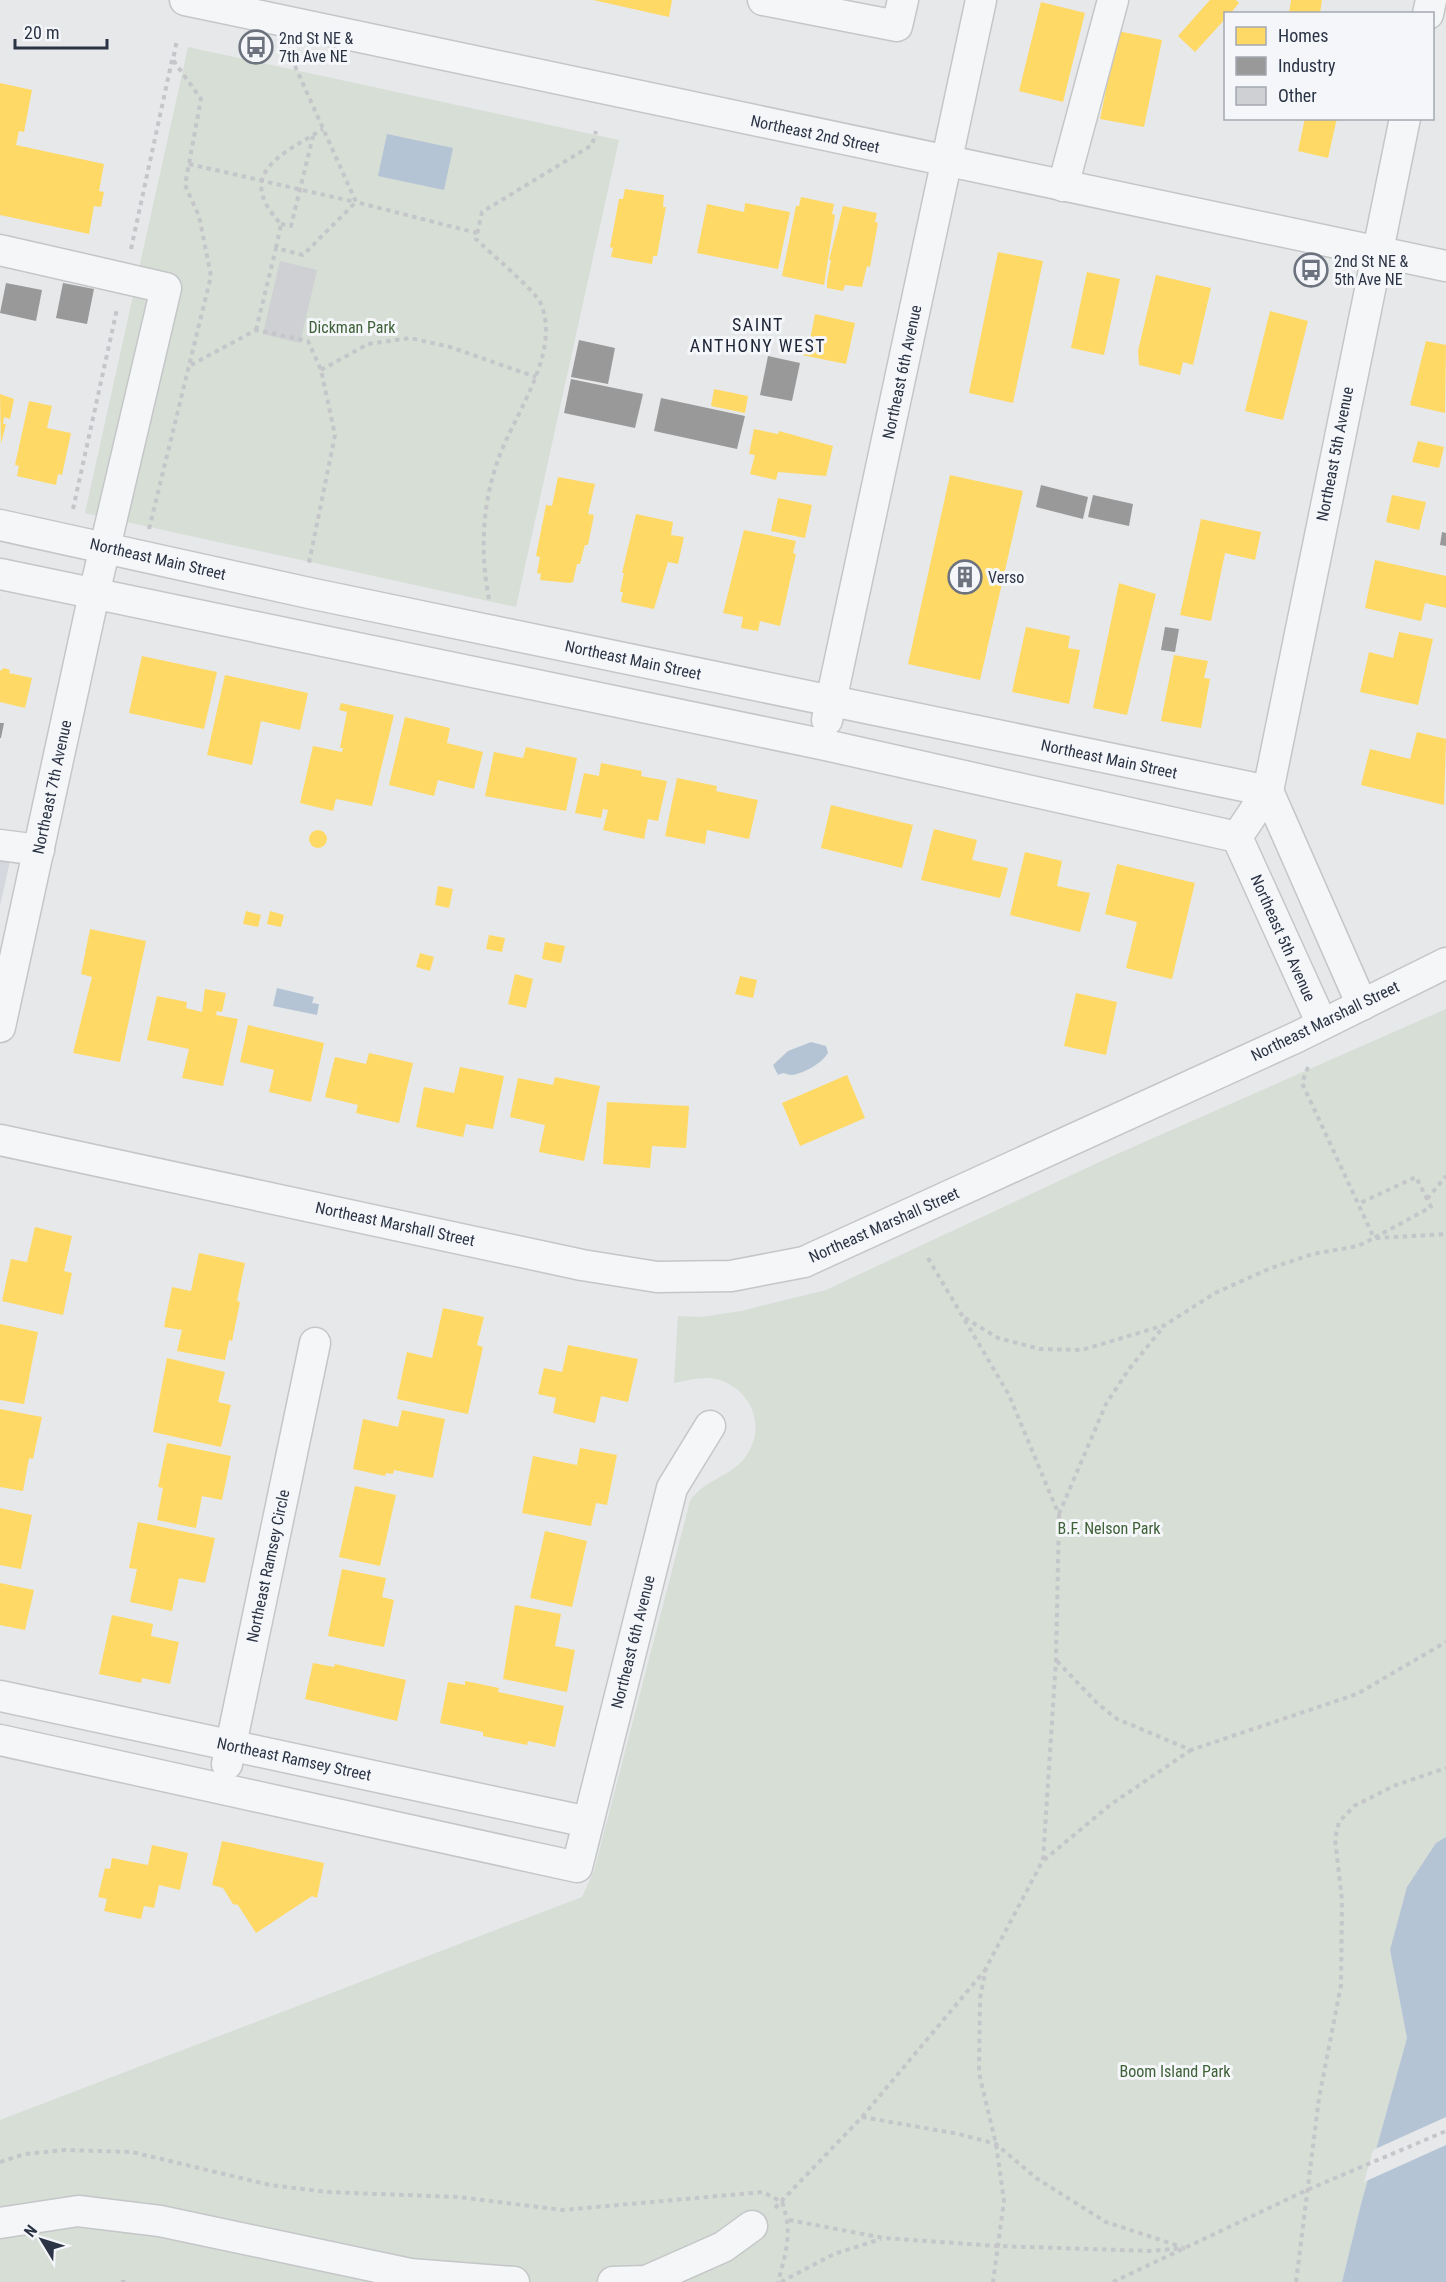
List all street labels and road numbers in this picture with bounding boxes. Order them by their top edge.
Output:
street label: Northeast 2nd Street [749,111,881,157]
street label: Northeast 6th Avenue [879,303,925,441]
street label: Northeast 5th Avenue [1313,385,1357,523]
street label: Northeast Main Street [88,534,228,584]
street label: Northeast Main Street [563,636,703,684]
street label: Northeast 7th Avenue [29,718,75,856]
street label: Northeast Main Street [1039,735,1179,783]
street label: Northeast 5th Avenue [1247,872,1319,1004]
street label: Northeast Marshall Street [1248,977,1402,1065]
street label: Northeast Marshall Street [806,1183,962,1267]
street label: Northeast Marshall Street [314,1198,477,1250]
street label: Northeast Ramsey Circle [243,1488,293,1644]
street label: Northeast 6th Avenue [607,1573,659,1711]
street label: Northeast Ramsey Street [215,1733,373,1785]

